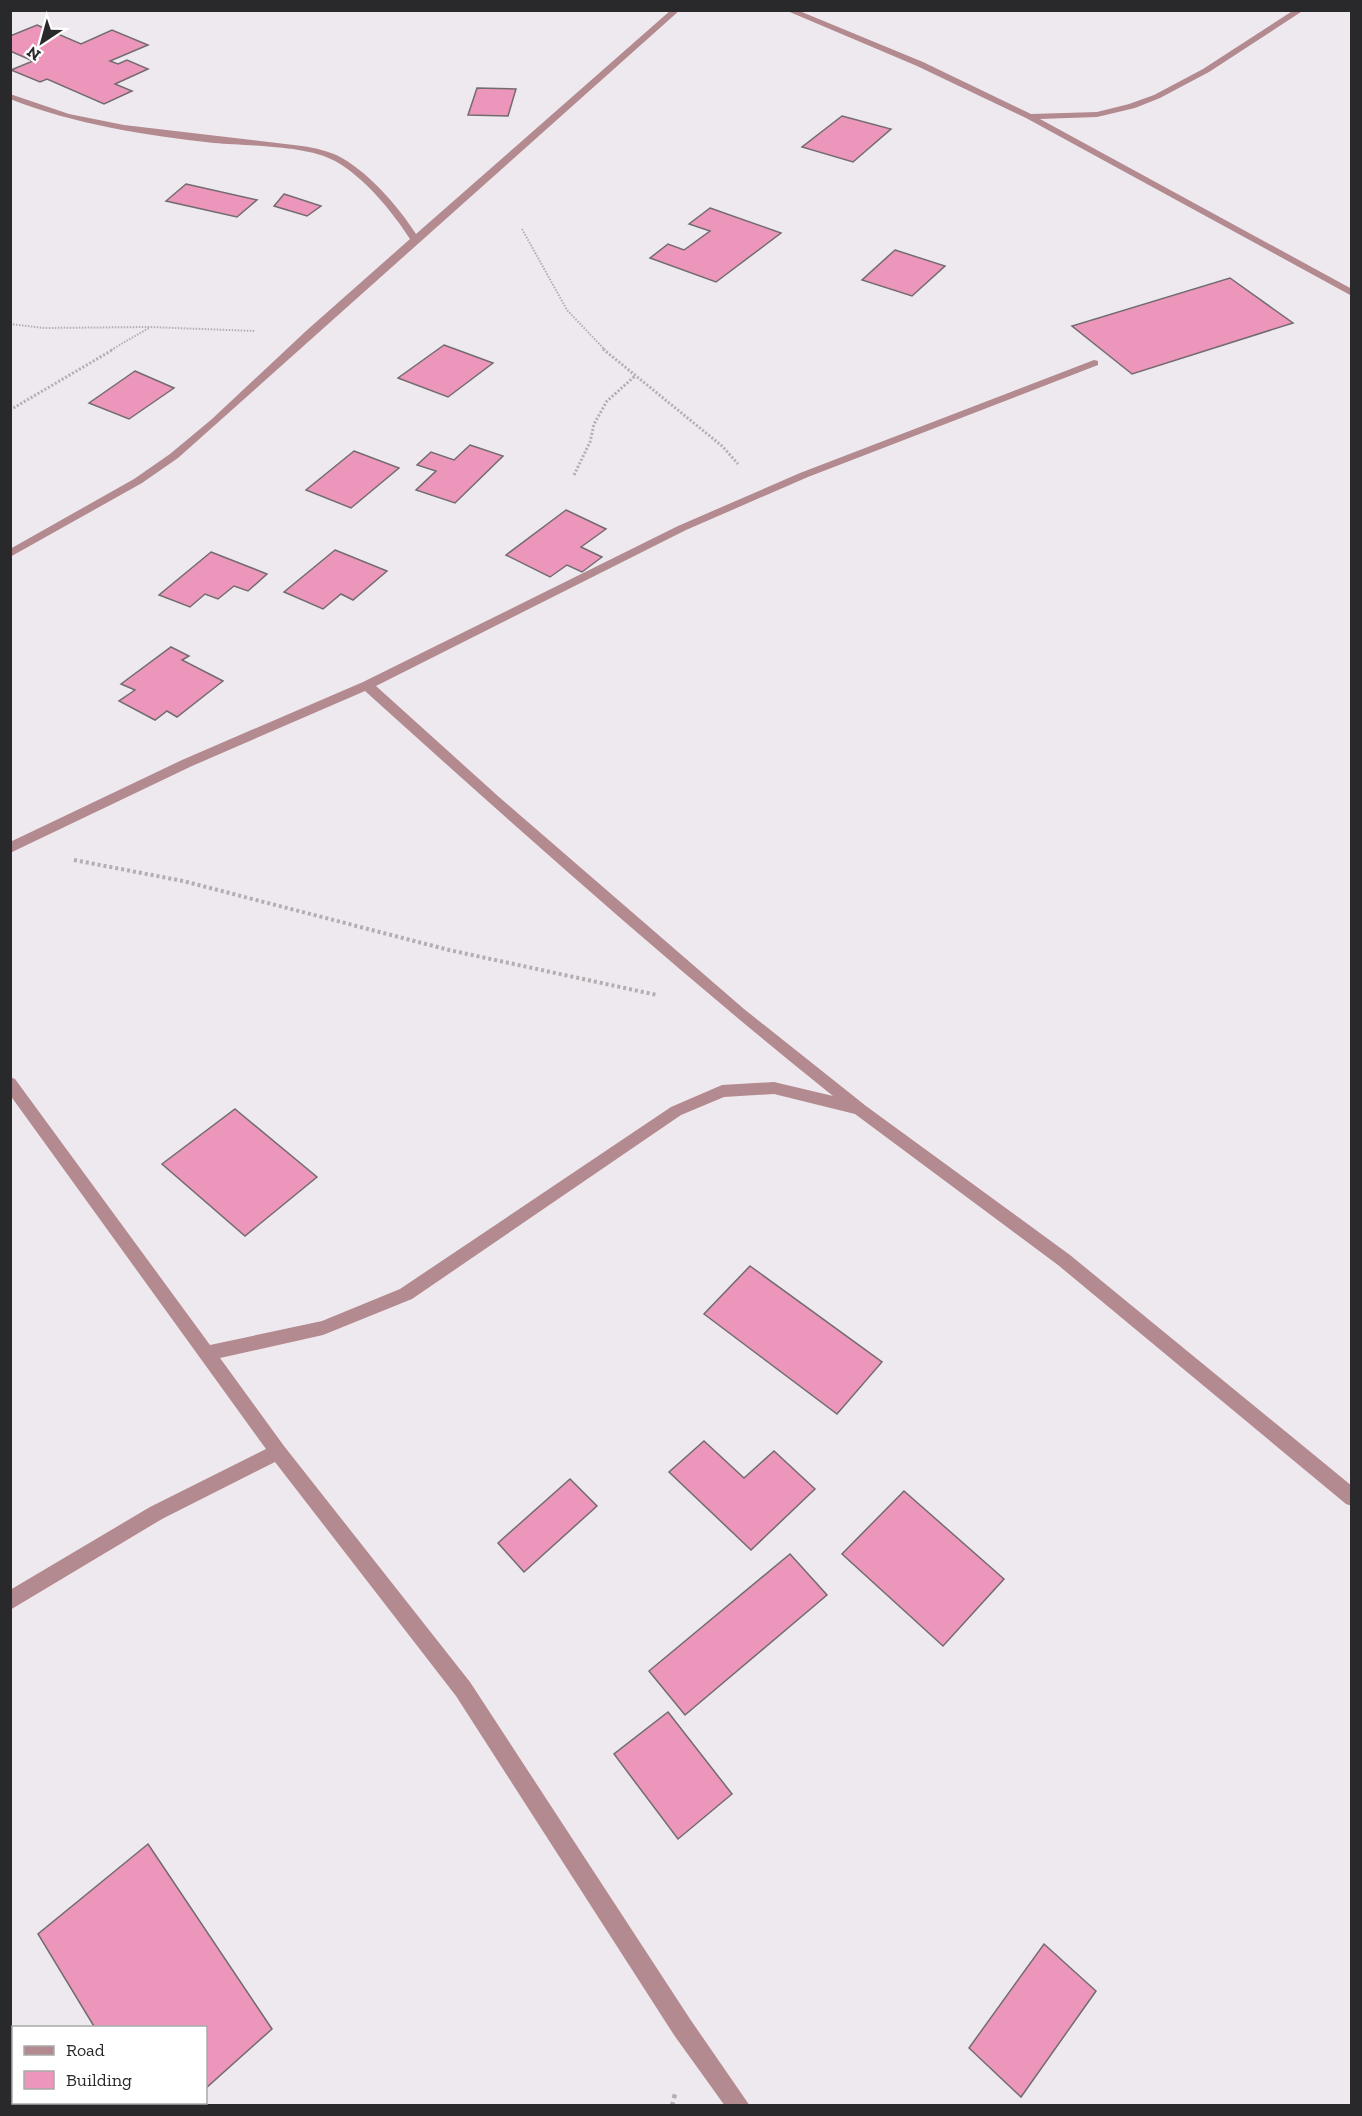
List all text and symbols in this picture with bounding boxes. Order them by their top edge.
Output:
north arrow [12,12,72,72]
text: N [23,42,44,65]
legend [12,2026,207,2104]
text: Road [66,2039,105,2061]
text: Building [66,2069,132,2091]

